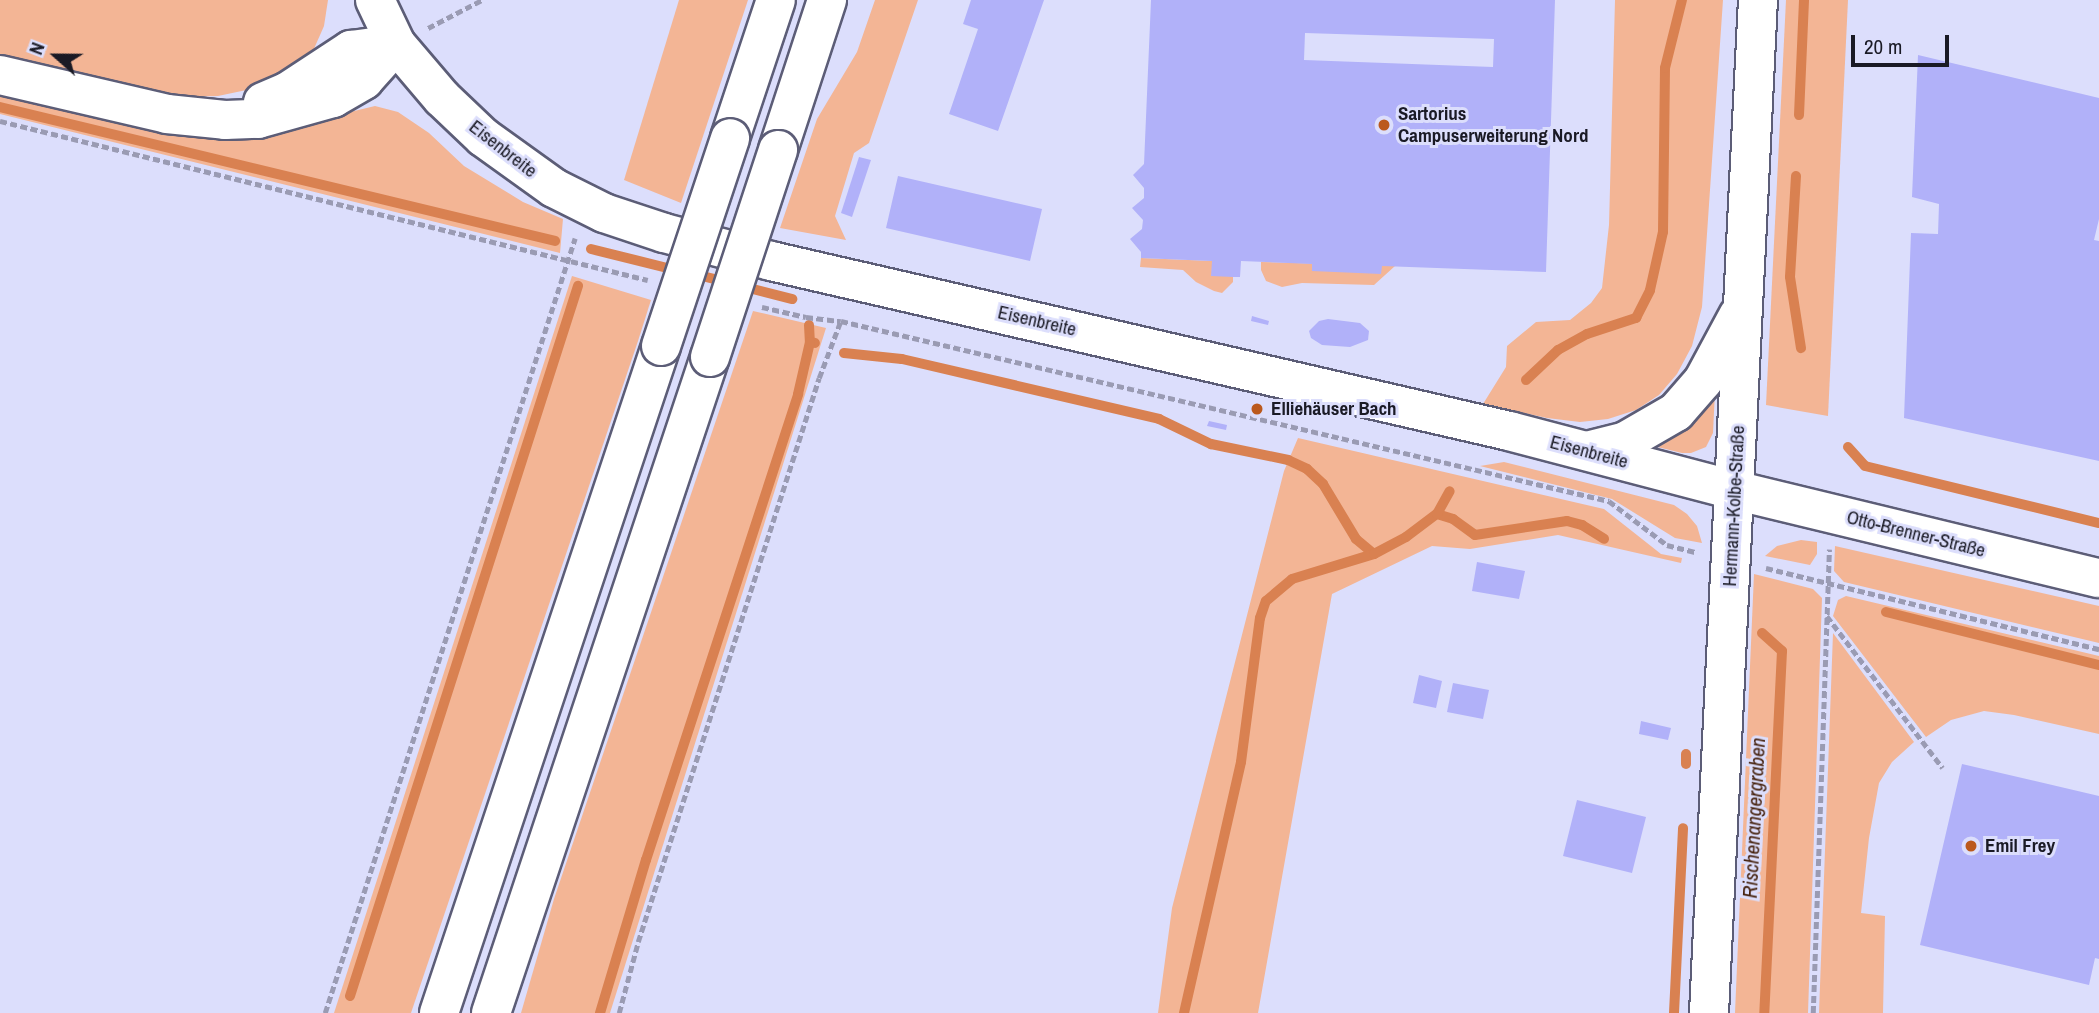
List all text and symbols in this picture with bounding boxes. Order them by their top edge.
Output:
north arrow [21,21,91,91]
scale bar [1854,21,1952,65]
text: 20 m [1864,32,1902,61]
text: N [22,39,51,58]
place label: Sartorius Campuserweiterung Nord [1398,103,1588,147]
street label: Eisenbreite [465,115,541,183]
marker: Sartorius Campuserweiterung Nord [1376,117,1392,133]
street label: Eisenbreite [996,301,1078,341]
place label: Elliehäuser Bach [1271,398,1397,420]
marker: Elliehäuser Bach [1249,401,1265,417]
street label: Hermann-Kolbe-Straße [1718,425,1750,587]
street label: Eisenbreite [1548,431,1630,473]
street label: Otto-Brenner-Straße [1844,506,1988,562]
water label: Rischenangergraben [1737,737,1771,899]
place label: Emil Frey [1985,835,2055,857]
marker: Emil Frey [1963,838,1979,854]

